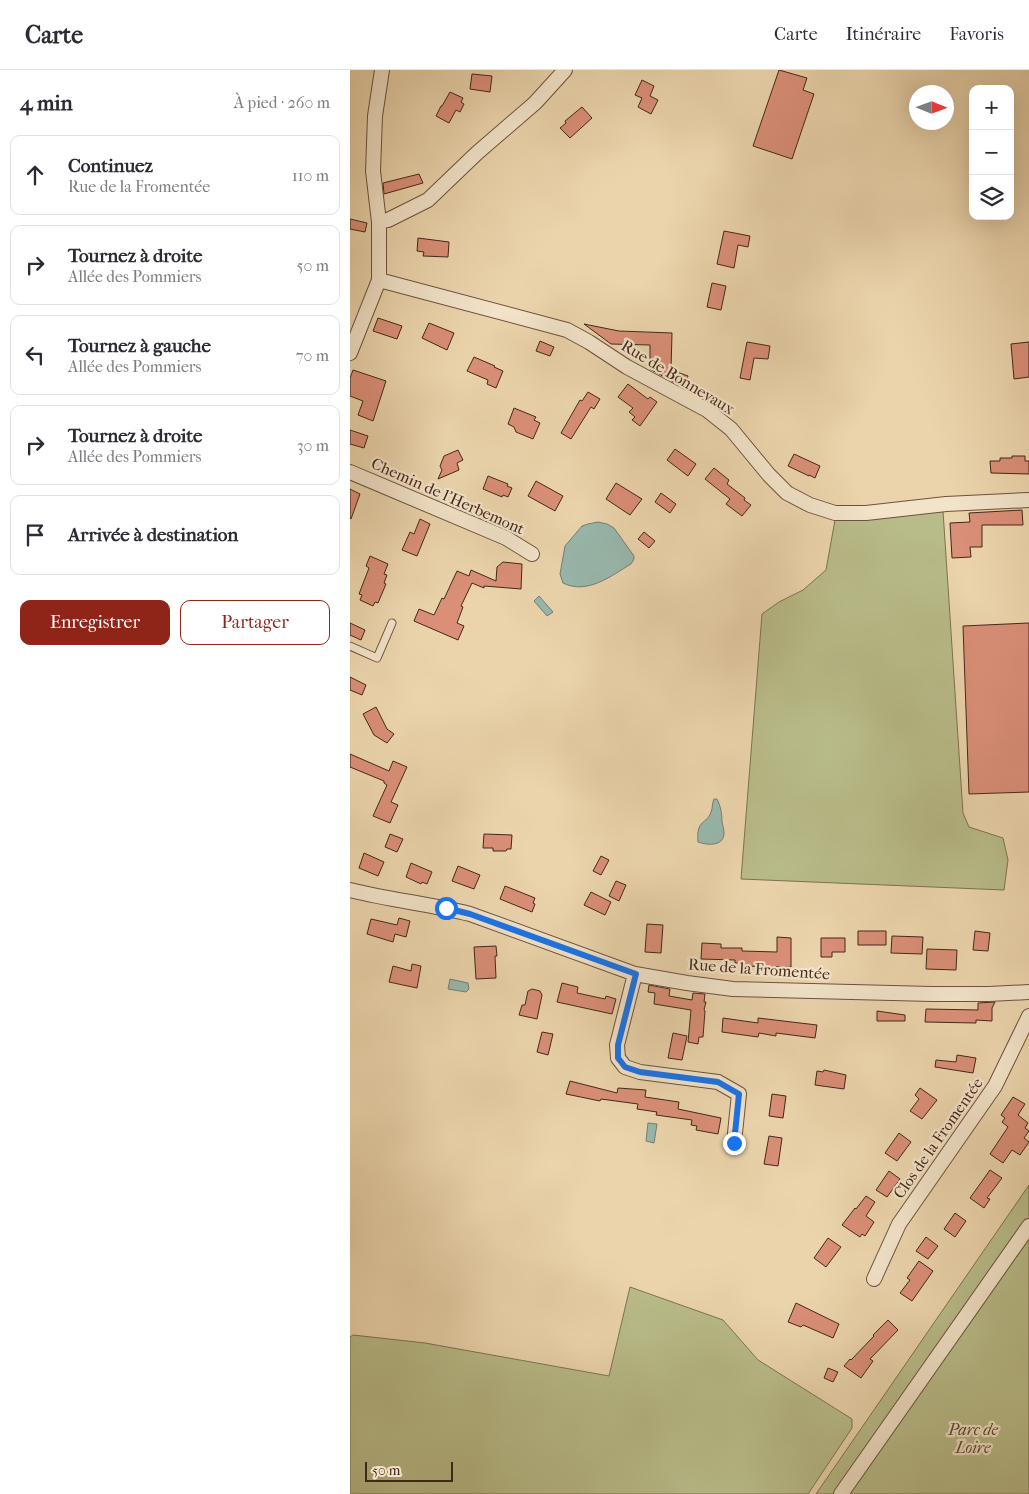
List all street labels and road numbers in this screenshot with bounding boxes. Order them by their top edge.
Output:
street label: Rue de Bonnevaux [618,336,739,419]
street label: Chemin de l'Herbemont [368,454,528,539]
street label: Rue de la Fromentée [687,955,831,983]
street label: Clos de la Fromentée [889,1074,987,1202]

